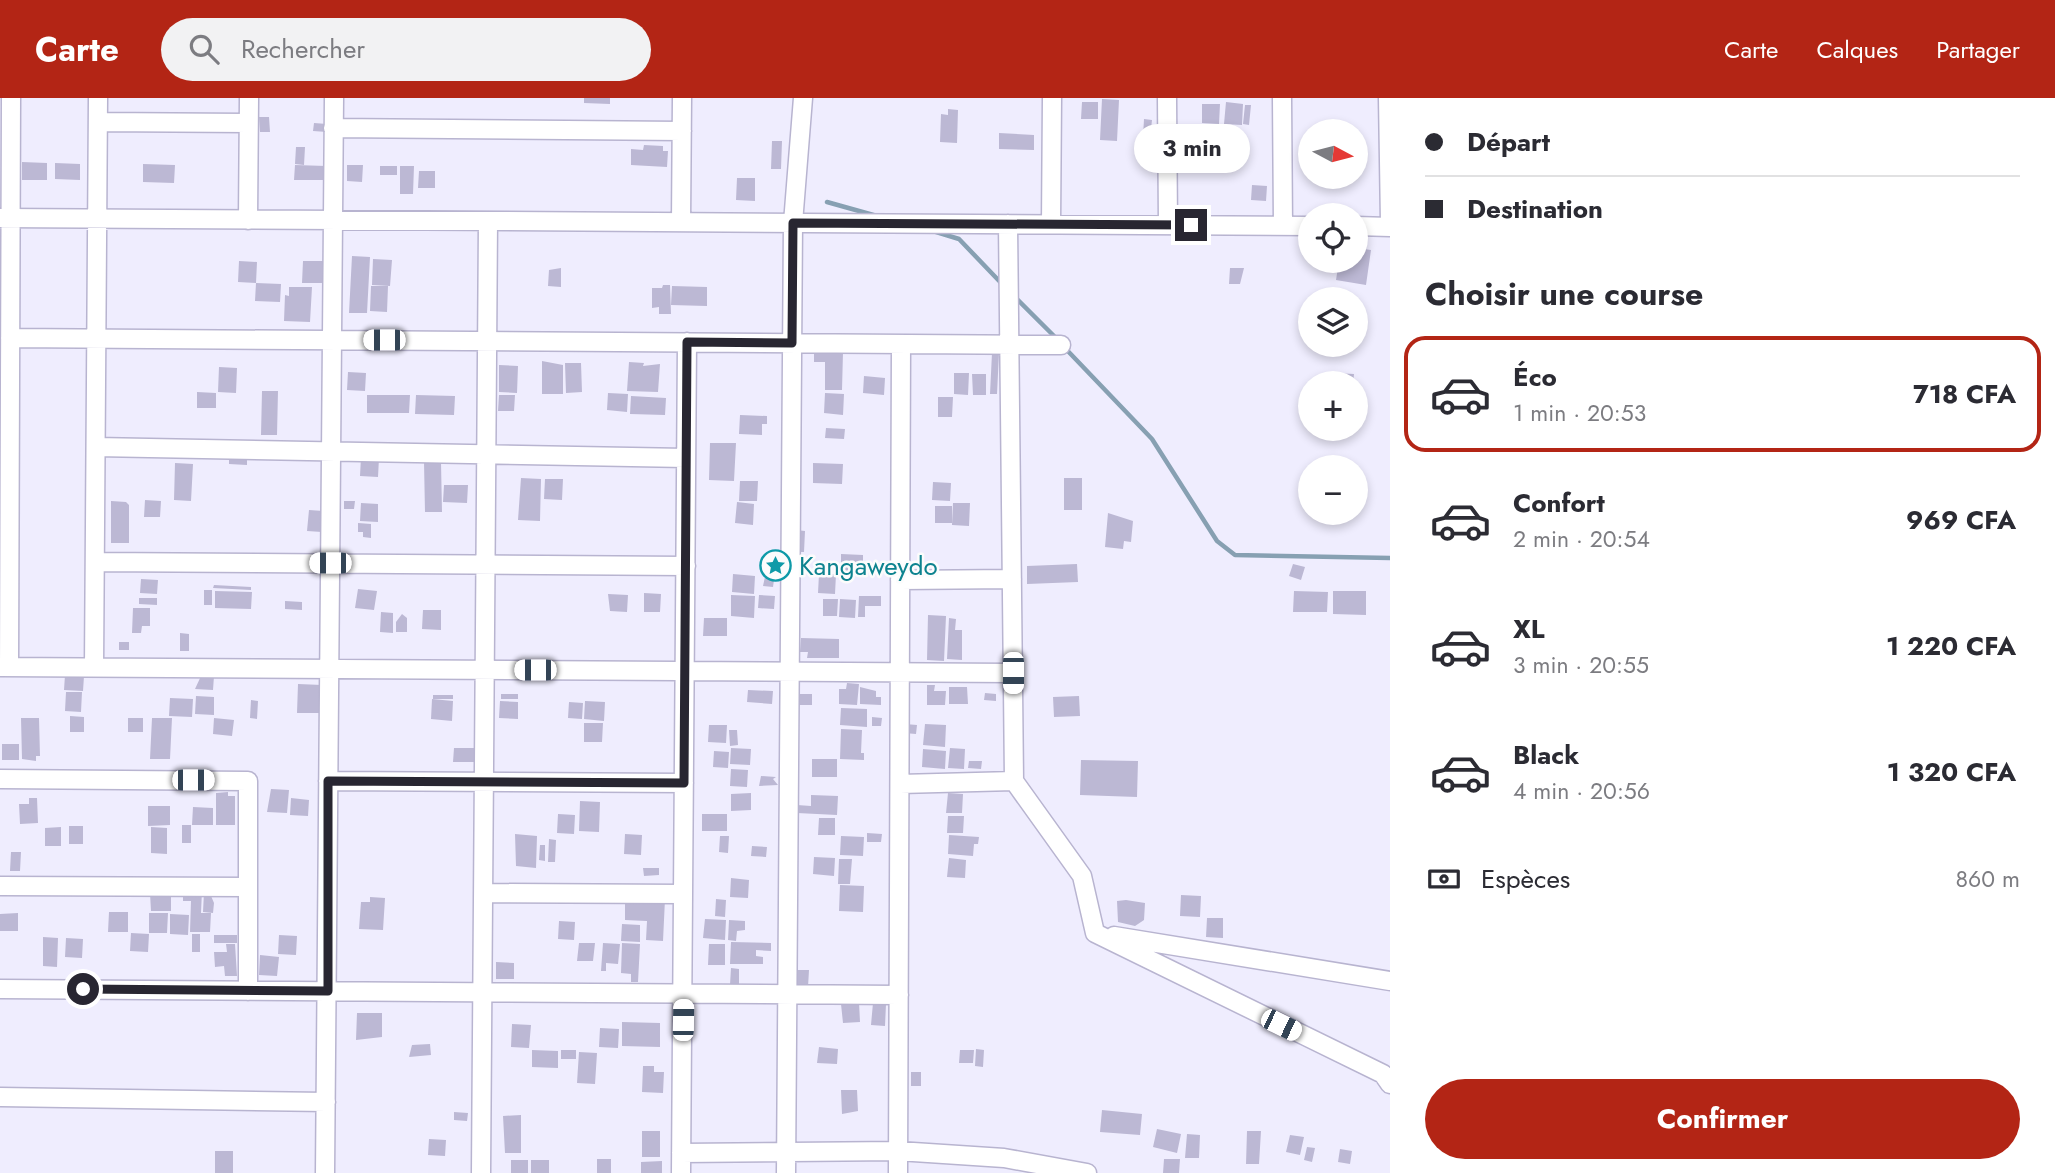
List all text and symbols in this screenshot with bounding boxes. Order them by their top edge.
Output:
search box [161,18,651,81]
text: Carte [35,26,119,73]
icon: search [185,30,223,68]
text: Rechercher [241,30,365,68]
text: Carte [1724,32,1778,67]
text: Calques [1816,32,1898,67]
text: Partager [1936,32,2020,67]
north arrow [1298,119,1368,189]
map controls [1298,119,1368,525]
callout: 3 min [1133,123,1249,172]
text: Départ [1467,123,1550,161]
text: 3 min [1162,131,1222,165]
text: Destination [1467,190,1603,228]
button: locate [1298,203,1368,273]
route end [1175,209,1207,241]
text: Choisir une course [1425,271,1703,317]
button: layers [1298,287,1368,357]
car [364,330,406,351]
text: Éco [1513,358,1557,396]
icon: car [1429,363,1492,426]
button: + [1298,371,1368,441]
text: 718 CFA [1913,375,2016,413]
text: 1 min · 20:53 [1513,396,1646,430]
button: − [1298,455,1368,525]
text: Confort [1513,484,1605,522]
icon: car [1429,489,1492,552]
text: 969 CFA [1906,501,2016,539]
text: 2 min · 20:54 [1513,522,1650,556]
place label: Kangaweydo [799,547,938,585]
place icon: Kangaweydo [759,549,793,583]
car [310,553,352,574]
text: XL [1513,610,1545,648]
icon: car [1429,615,1492,678]
text: 1 220 CFA [1886,627,2016,665]
text: 3 min · 20:55 [1513,648,1649,682]
car [1003,652,1024,694]
car [515,660,557,681]
text: Black [1513,736,1579,774]
icon: car [1429,741,1492,804]
text: 1 320 CFA [1887,753,2016,791]
car [173,770,215,791]
text: 4 min · 20:56 [1513,774,1650,808]
icon: cash [1425,860,1463,898]
text: Espèces [1481,860,1570,898]
text: 860 m [1956,862,2020,896]
route start [67,973,99,1005]
car [673,999,694,1041]
car [1258,1006,1305,1044]
button: Confirmer [1425,1079,2020,1159]

